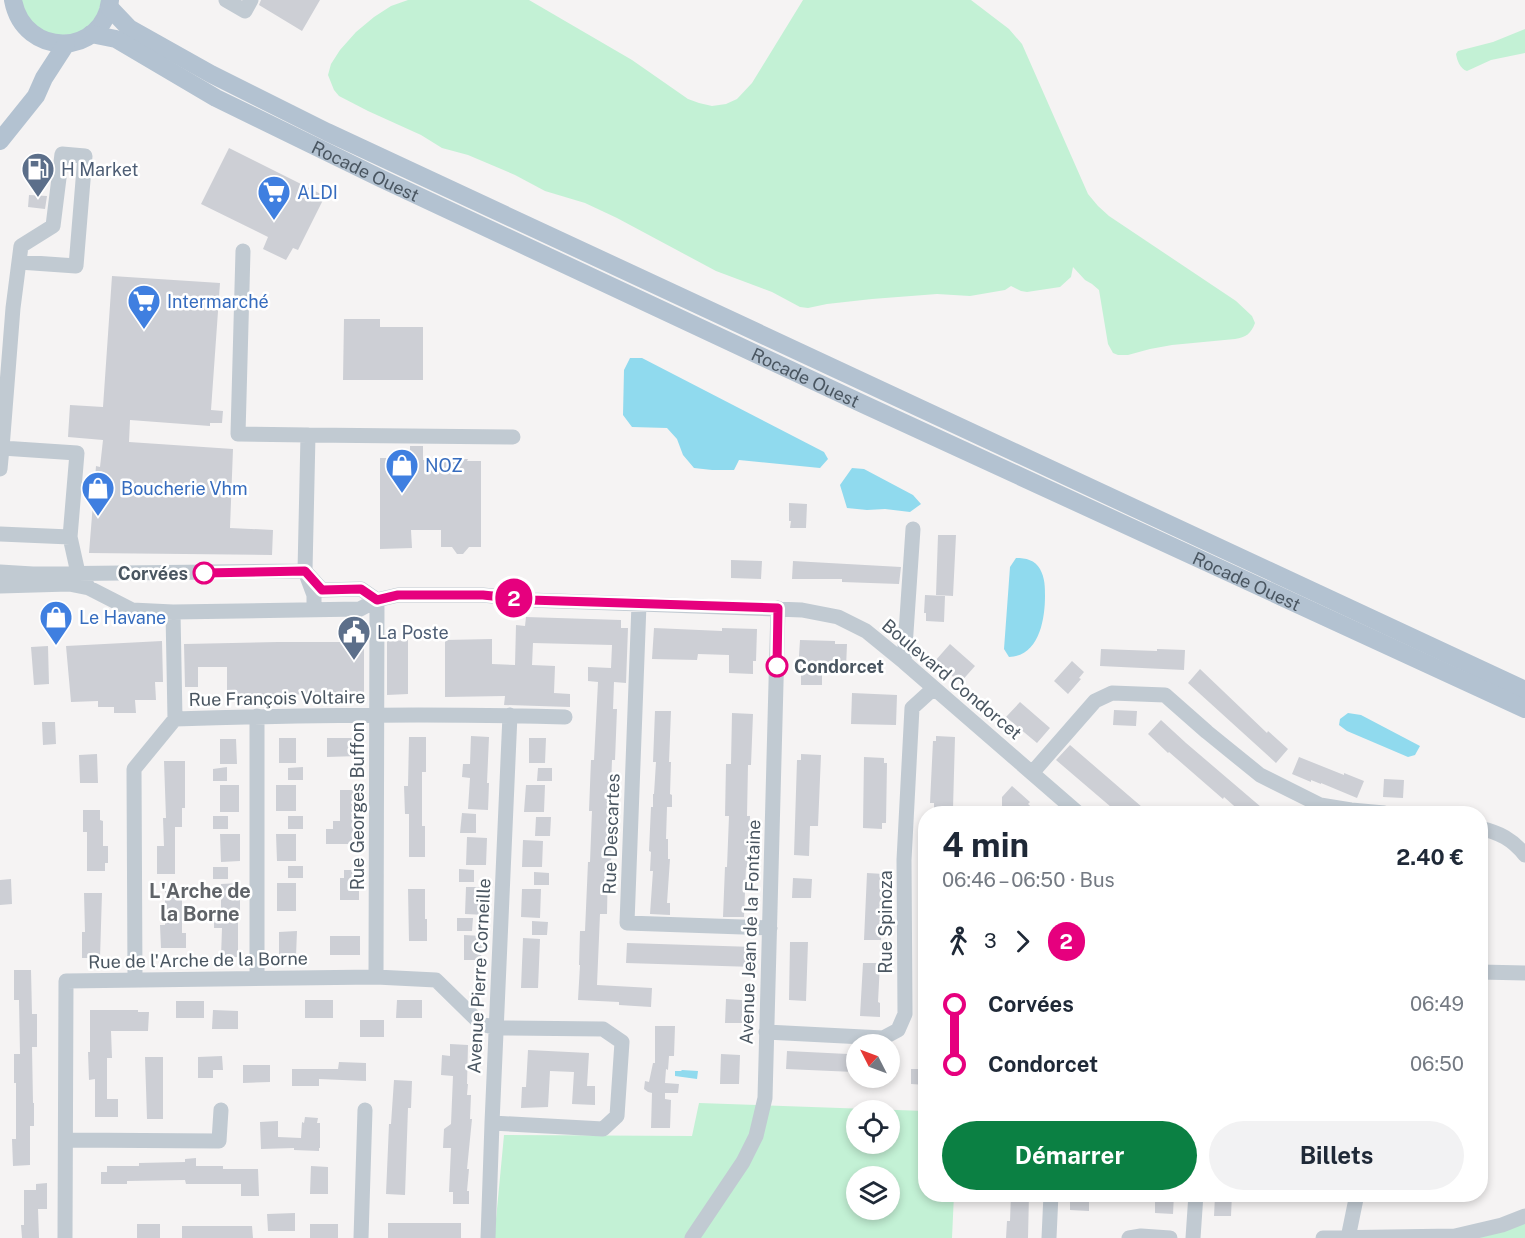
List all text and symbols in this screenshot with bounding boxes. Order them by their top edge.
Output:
street label: Rocade Ouest [309,136,423,205]
fuel station icon: H Market [20,151,56,198]
place label: H Market [61,159,139,180]
supermarket icon: ALDI [256,174,292,221]
place label: ALDI [297,182,338,203]
supermarket icon: Intermarché [126,283,162,330]
place label: Intermarché [167,291,269,312]
street label: Rocade Ouest [748,343,863,411]
shop icon: NOZ [384,447,420,494]
place label: NOZ [425,455,463,476]
shop icon: Boucherie Vhm [80,470,116,517]
place label: Boucherie Vhm [121,478,248,499]
street label: Rocade Ouest [1190,547,1304,615]
marker: Corvées [193,562,215,584]
place label: Corvées [118,563,188,584]
line badge: 2 [494,578,534,618]
text: 2 [507,586,521,611]
shop icon: Le Havane [38,599,74,646]
place label: Le Havane [79,607,166,628]
public building icon: La Poste [336,614,372,661]
street label: Boulevard Condorcet [878,614,1026,744]
place label: La Poste [377,622,449,643]
marker: Condorcet [766,655,788,677]
place label: Condorcet [794,656,884,677]
street label: Rue François Voltaire [188,686,366,710]
street label: Rue Georges Buffon [347,722,368,890]
street label: Rue Descartes [598,773,624,895]
street label: Avenue Jean de la Fontaine [736,819,764,1045]
text: 4 min [942,826,1029,864]
text: 2.40 € [1396,844,1464,870]
text: 06:46 – 06:50 · Bus [942,868,1115,892]
street label: Rue Spinoza [875,870,896,974]
street label: Avenue Pierre Corneille [463,878,495,1074]
district label: L'Arche de la Borne [149,879,251,926]
icon: walk [942,925,975,958]
icon: forward [1006,925,1039,958]
text: 3 [984,929,997,953]
text: 2 [1060,929,1073,954]
street label: Rue de l'Arche de la Borne [88,948,308,972]
text: Corvées [988,991,1074,1017]
text: 06:49 [1410,992,1464,1016]
north arrow [846,1034,900,1088]
map controls [846,1034,900,1220]
text: Condorcet [988,1051,1098,1077]
text: 06:50 [1410,1052,1464,1076]
button: locate [846,1100,900,1154]
button: Démarrer [942,1121,1197,1190]
button: Billets [1209,1121,1464,1190]
button: layers [846,1166,900,1220]

